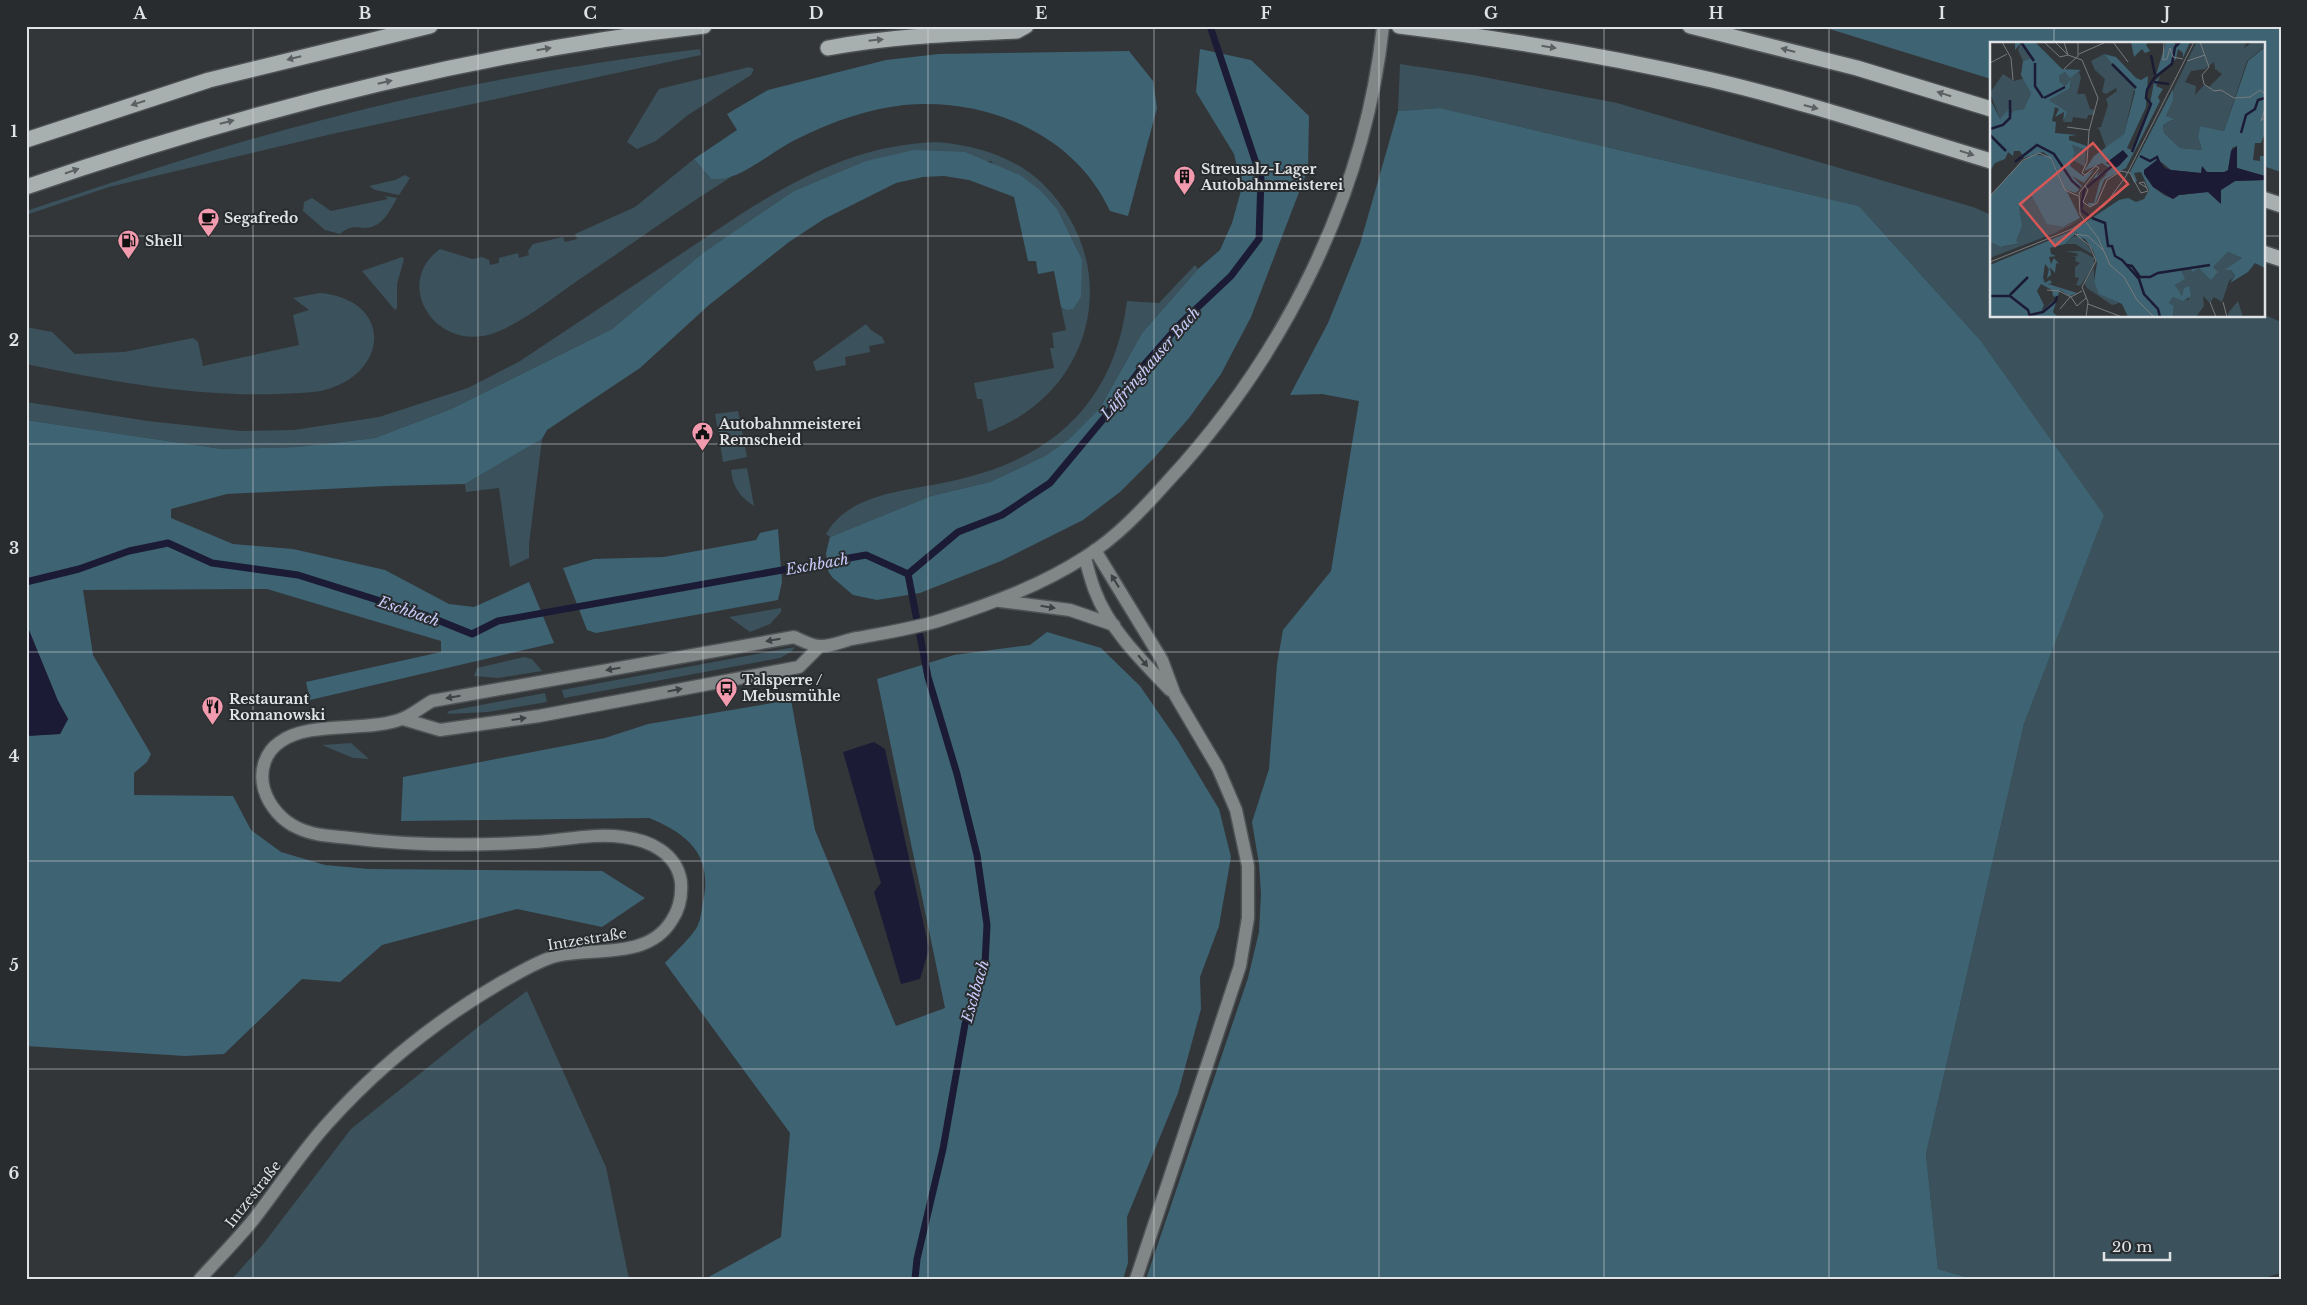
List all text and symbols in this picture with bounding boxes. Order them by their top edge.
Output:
text: A [133,3,148,23]
text: B [359,3,372,23]
text: C [583,3,597,23]
text: D [809,3,823,23]
text: E [1035,3,1047,23]
text: F [1260,3,1272,23]
text: G [1484,3,1498,23]
text: H [1708,3,1724,23]
text: I [1939,3,1946,23]
text: J [2161,3,2170,23]
one-way arrow [869,35,885,43]
inset map [1990,42,2264,318]
one-way arrow [1541,43,1557,51]
one-way arrow [536,44,552,52]
one-way arrow [1780,46,1795,54]
one-way arrow [287,54,302,62]
one-way arrow [377,78,392,86]
one-way arrow [1936,90,1951,98]
one-way arrow [130,99,145,107]
one-way arrow [1804,104,1819,112]
one-way arrow [220,118,235,126]
text: 1 [11,121,18,141]
one-way arrow [1960,150,1975,158]
place label: Streusalz-Lager Autobahnmeisterei [1200,160,1343,194]
building icon: Streusalz-Lager Autobahnmeisterei [1173,165,1197,196]
one-way arrow [65,167,80,174]
cafe icon: Segafredo [196,206,220,237]
place label: Segafredo [224,209,298,227]
fuel station icon: Shell [117,229,141,260]
place label: Shell [145,232,182,250]
water label: Lüffringhauser Bach [1095,303,1204,424]
text: 2 [9,330,19,350]
place label: Autobahnmeisterei Remscheid [718,415,861,449]
public building icon: Autobahnmeisterei Remscheid [691,420,715,451]
text: 3 [9,538,19,558]
water label: Eschbach [783,549,850,579]
one-way arrow [1111,574,1120,588]
water label: Eschbach [375,591,443,630]
one-way arrow [1040,603,1056,611]
one-way arrow [765,637,781,645]
one-way arrow [1137,655,1148,667]
one-way arrow [605,665,621,673]
place label: Talsperre / Mebusmühle [742,671,840,705]
bus stop icon: Talsperre / Mebusmühle [714,676,738,707]
one-way arrow [667,686,683,694]
place label: Restaurant Romanowski [229,690,325,724]
one-way arrow [445,693,461,701]
restaurant icon: Restaurant Romanowski [201,695,225,726]
one-way arrow [511,714,527,722]
text: 4 [9,746,19,766]
street label: Intzestraße [546,924,628,954]
text: 5 [9,955,19,975]
water label: Eschbach [957,957,993,1025]
street label: Intzestraße [221,1157,285,1231]
text: 6 [9,1163,20,1183]
scale bar [2104,1230,2171,1262]
text: 20 m [2112,1237,2152,1256]

